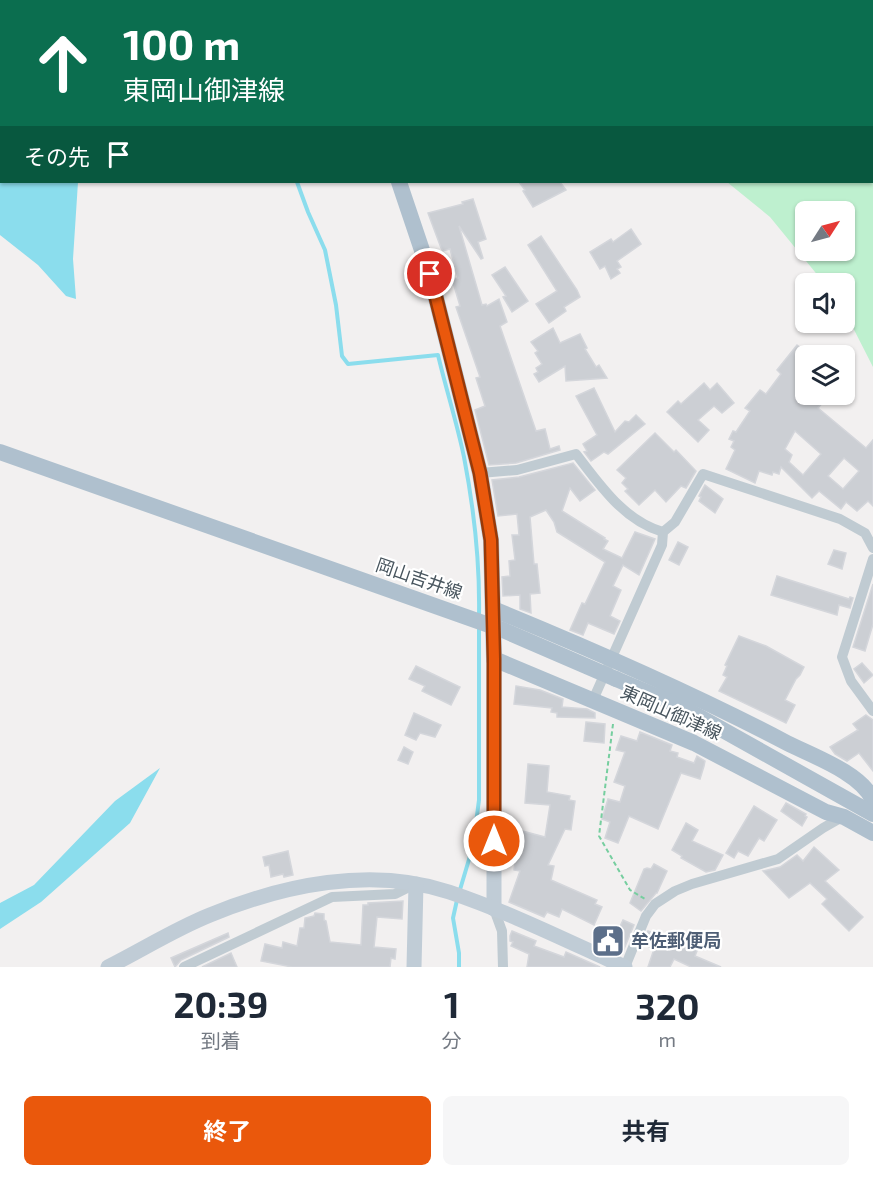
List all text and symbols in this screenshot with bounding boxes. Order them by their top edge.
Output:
text: 100 m [123,18,240,68]
icon: ahead [24,24,102,102]
text: 東岡山御津線 [123,73,285,105]
icon: arrive [102,138,135,171]
text: その先 [24,143,90,169]
north arrow [795,201,855,261]
map controls [795,201,855,405]
pin [404,248,455,299]
icon: arrive [413,257,446,290]
button: sound [795,273,855,333]
button: layers [795,345,855,405]
street label: 岡山吉井線 [373,553,465,603]
street label: 東岡山御津線 [618,680,725,744]
position arrow [462,809,526,873]
public building icon: 牟佐郵便局 [590,923,626,959]
place label: 牟佐郵便局 [631,929,721,951]
text: 20:39 [174,982,268,1025]
text: 1 [444,982,460,1025]
text: 320 [635,984,699,1027]
text: m [659,1027,676,1051]
text: 到着 [201,1028,241,1052]
text: 分 [442,1028,462,1052]
button: 終了 [24,1096,431,1165]
button: 共有 [443,1096,849,1165]

